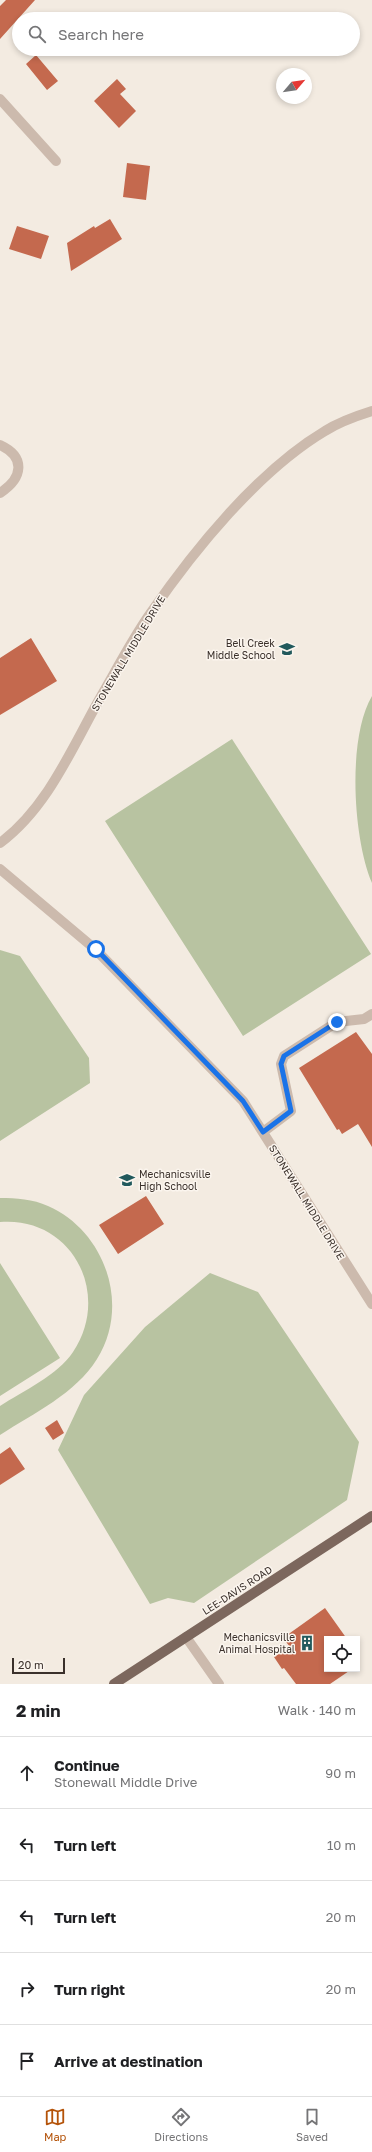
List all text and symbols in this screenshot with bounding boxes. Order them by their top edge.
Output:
search box [12,12,360,56]
icon: search [26,23,48,45]
text: Search here [58,25,144,43]
north arrow [276,68,312,104]
street label: STONEWALL MIDDLE DRIVE [89,593,167,713]
place label: Bell Creek Middle School [207,637,275,661]
school or university icon: Bell Creek Middle School [278,640,296,658]
route start [87,940,105,958]
route end [328,1013,346,1031]
street label: STONEWALL MIDDLE DRIVE [267,1143,347,1261]
place label: Mechanicsville High School [139,1168,211,1192]
school or university icon: Mechanicsville High School [118,1171,136,1189]
street label: LEE-DAVIS ROAD [200,1563,274,1617]
place label: Mechanicsville Animal Hospital [219,1631,295,1655]
building icon: Mechanicsville Animal Hospital [298,1634,316,1652]
map controls [324,1636,360,1672]
button: locate [324,1636,360,1672]
scale bar [12,1656,65,1675]
text: 20 m [18,1658,44,1671]
text: 2 min [16,1700,60,1721]
text: Walk · 140 m [278,1702,356,1718]
text: Continue [54,1756,120,1774]
icon: ahead [16,1762,38,1784]
text: 90 m [325,1765,356,1781]
text: Stonewall Middle Drive [54,1774,197,1790]
icon: left [16,1834,38,1856]
text: Turn left [54,1836,116,1854]
text: 10 m [327,1837,356,1853]
icon: left [16,1906,38,1928]
text: Turn left [54,1908,116,1926]
text: 20 m [326,1909,356,1925]
icon: right [16,1978,38,2000]
text: Turn right [54,1980,125,1998]
text: 20 m [326,1981,356,1997]
icon: arrive [16,2050,38,2072]
text: Arrive at destination [54,2052,203,2070]
tab: Map [44,2106,66,2143]
tab: Directions [154,2106,208,2143]
tab: Saved [296,2106,328,2143]

